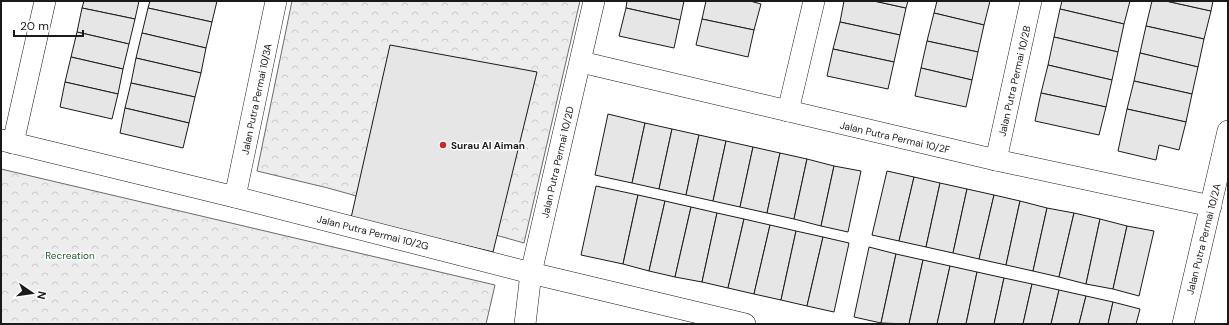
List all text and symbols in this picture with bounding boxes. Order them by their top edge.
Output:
scale bar [14,12,83,38]
text: 20 m [20,18,49,34]
street label: Jalan Putra Permai 10/2B [995,24,1034,138]
street label: Jalan Putra Permai 10/3A [238,42,275,156]
street label: Jalan Putra Permai 10/2D [538,105,577,219]
street label: Jalan Putra Permai 10/2F [839,118,952,157]
place label: Surau Al Aiman [451,139,525,152]
marker: Surau Al Aiman [438,140,448,150]
street label: Jalan Putra Permai 10/2A [1183,182,1224,296]
street label: Jalan Putra Permai 10/2G [316,212,430,253]
park label: Recreation [45,249,95,262]
north arrow [12,273,52,313]
text: N [34,290,49,301]

